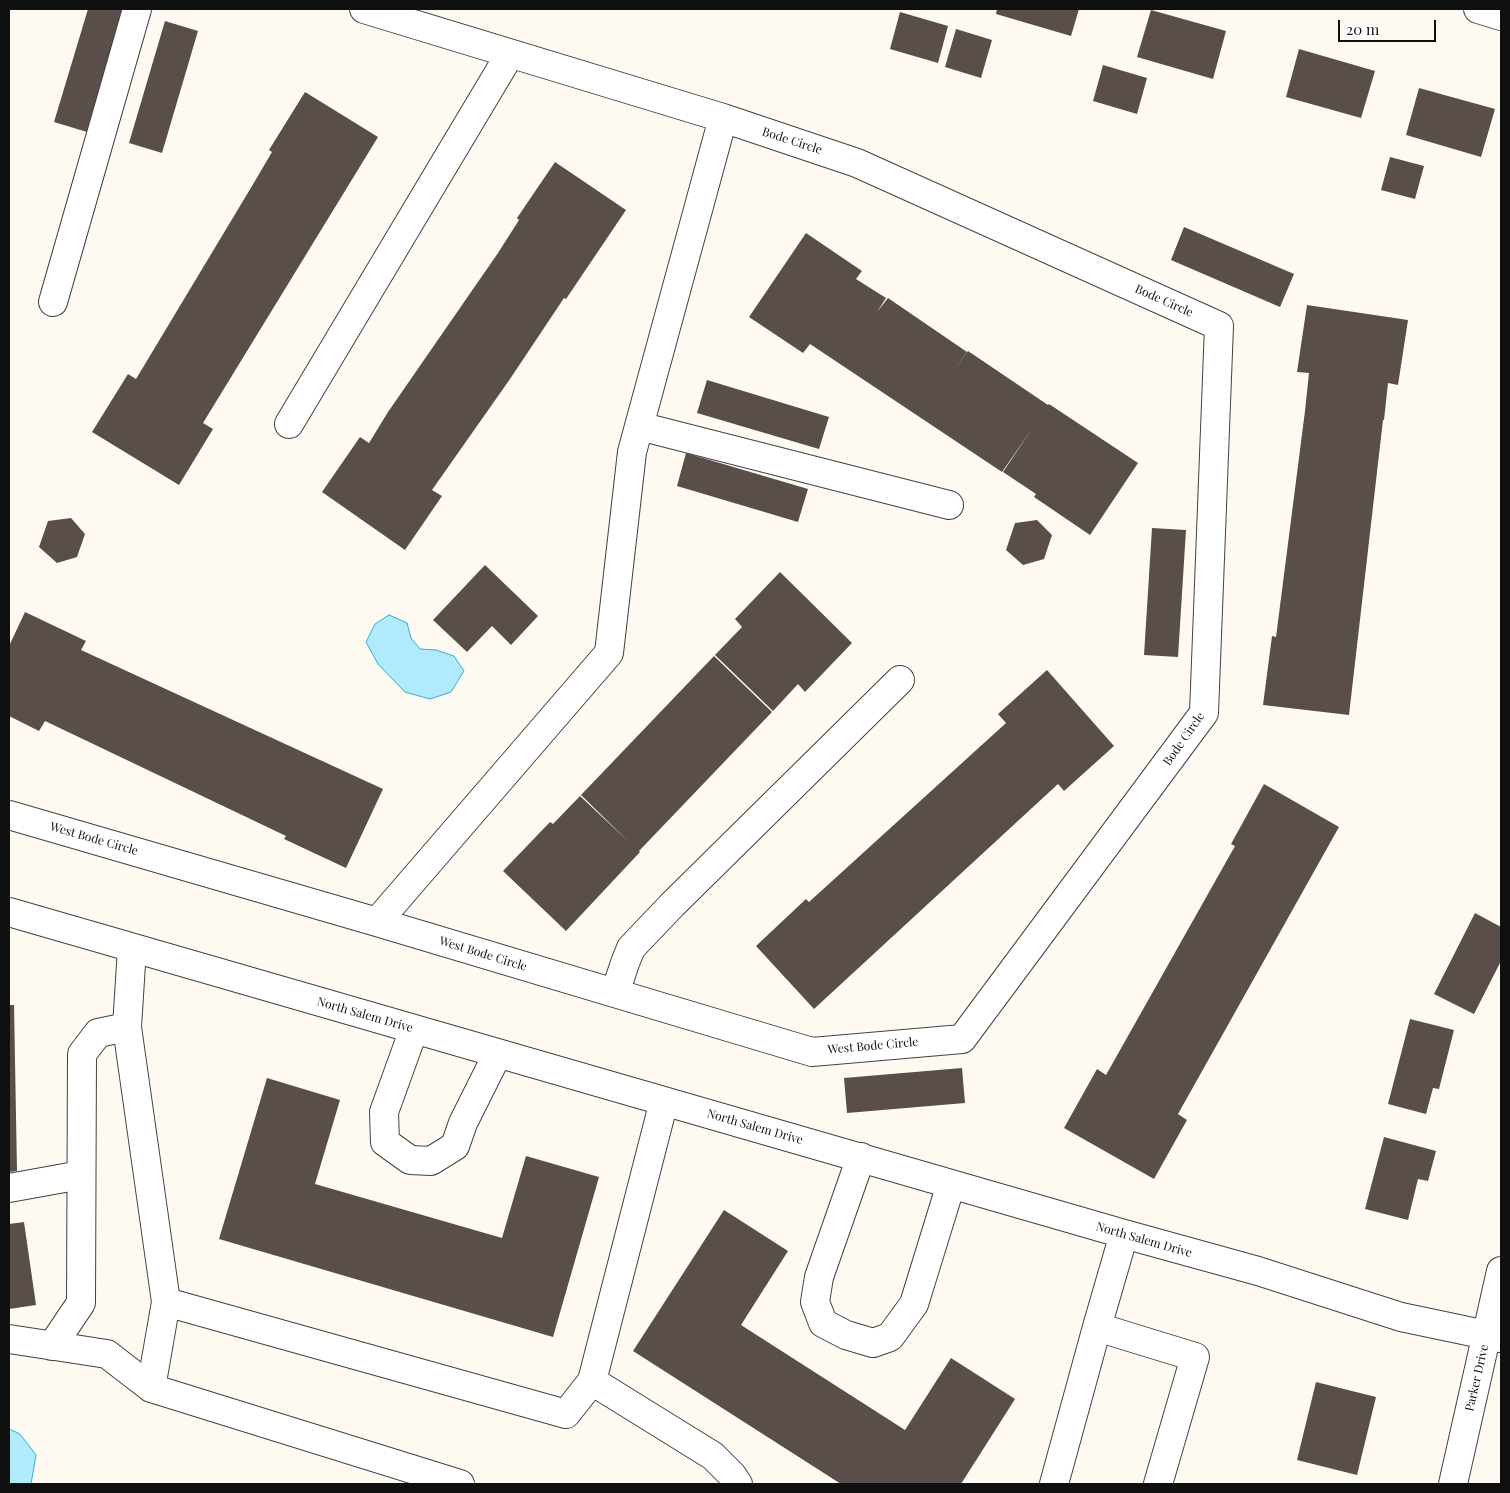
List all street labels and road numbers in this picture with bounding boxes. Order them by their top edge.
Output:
street label: Bode Circle [760,125,824,157]
street label: Bode Circle [1133,282,1195,320]
street label: Bode Circle [1160,709,1208,769]
street label: West Bode Circle [48,820,140,858]
street label: West Bode Circle [437,934,529,974]
street label: North Salem Drive [315,994,415,1036]
street label: West Bode Circle [827,1035,919,1057]
street label: North Salem Drive [705,1106,805,1148]
street label: North Salem Drive [1094,1219,1194,1261]
street label: Parker Drive [1462,1343,1492,1413]

